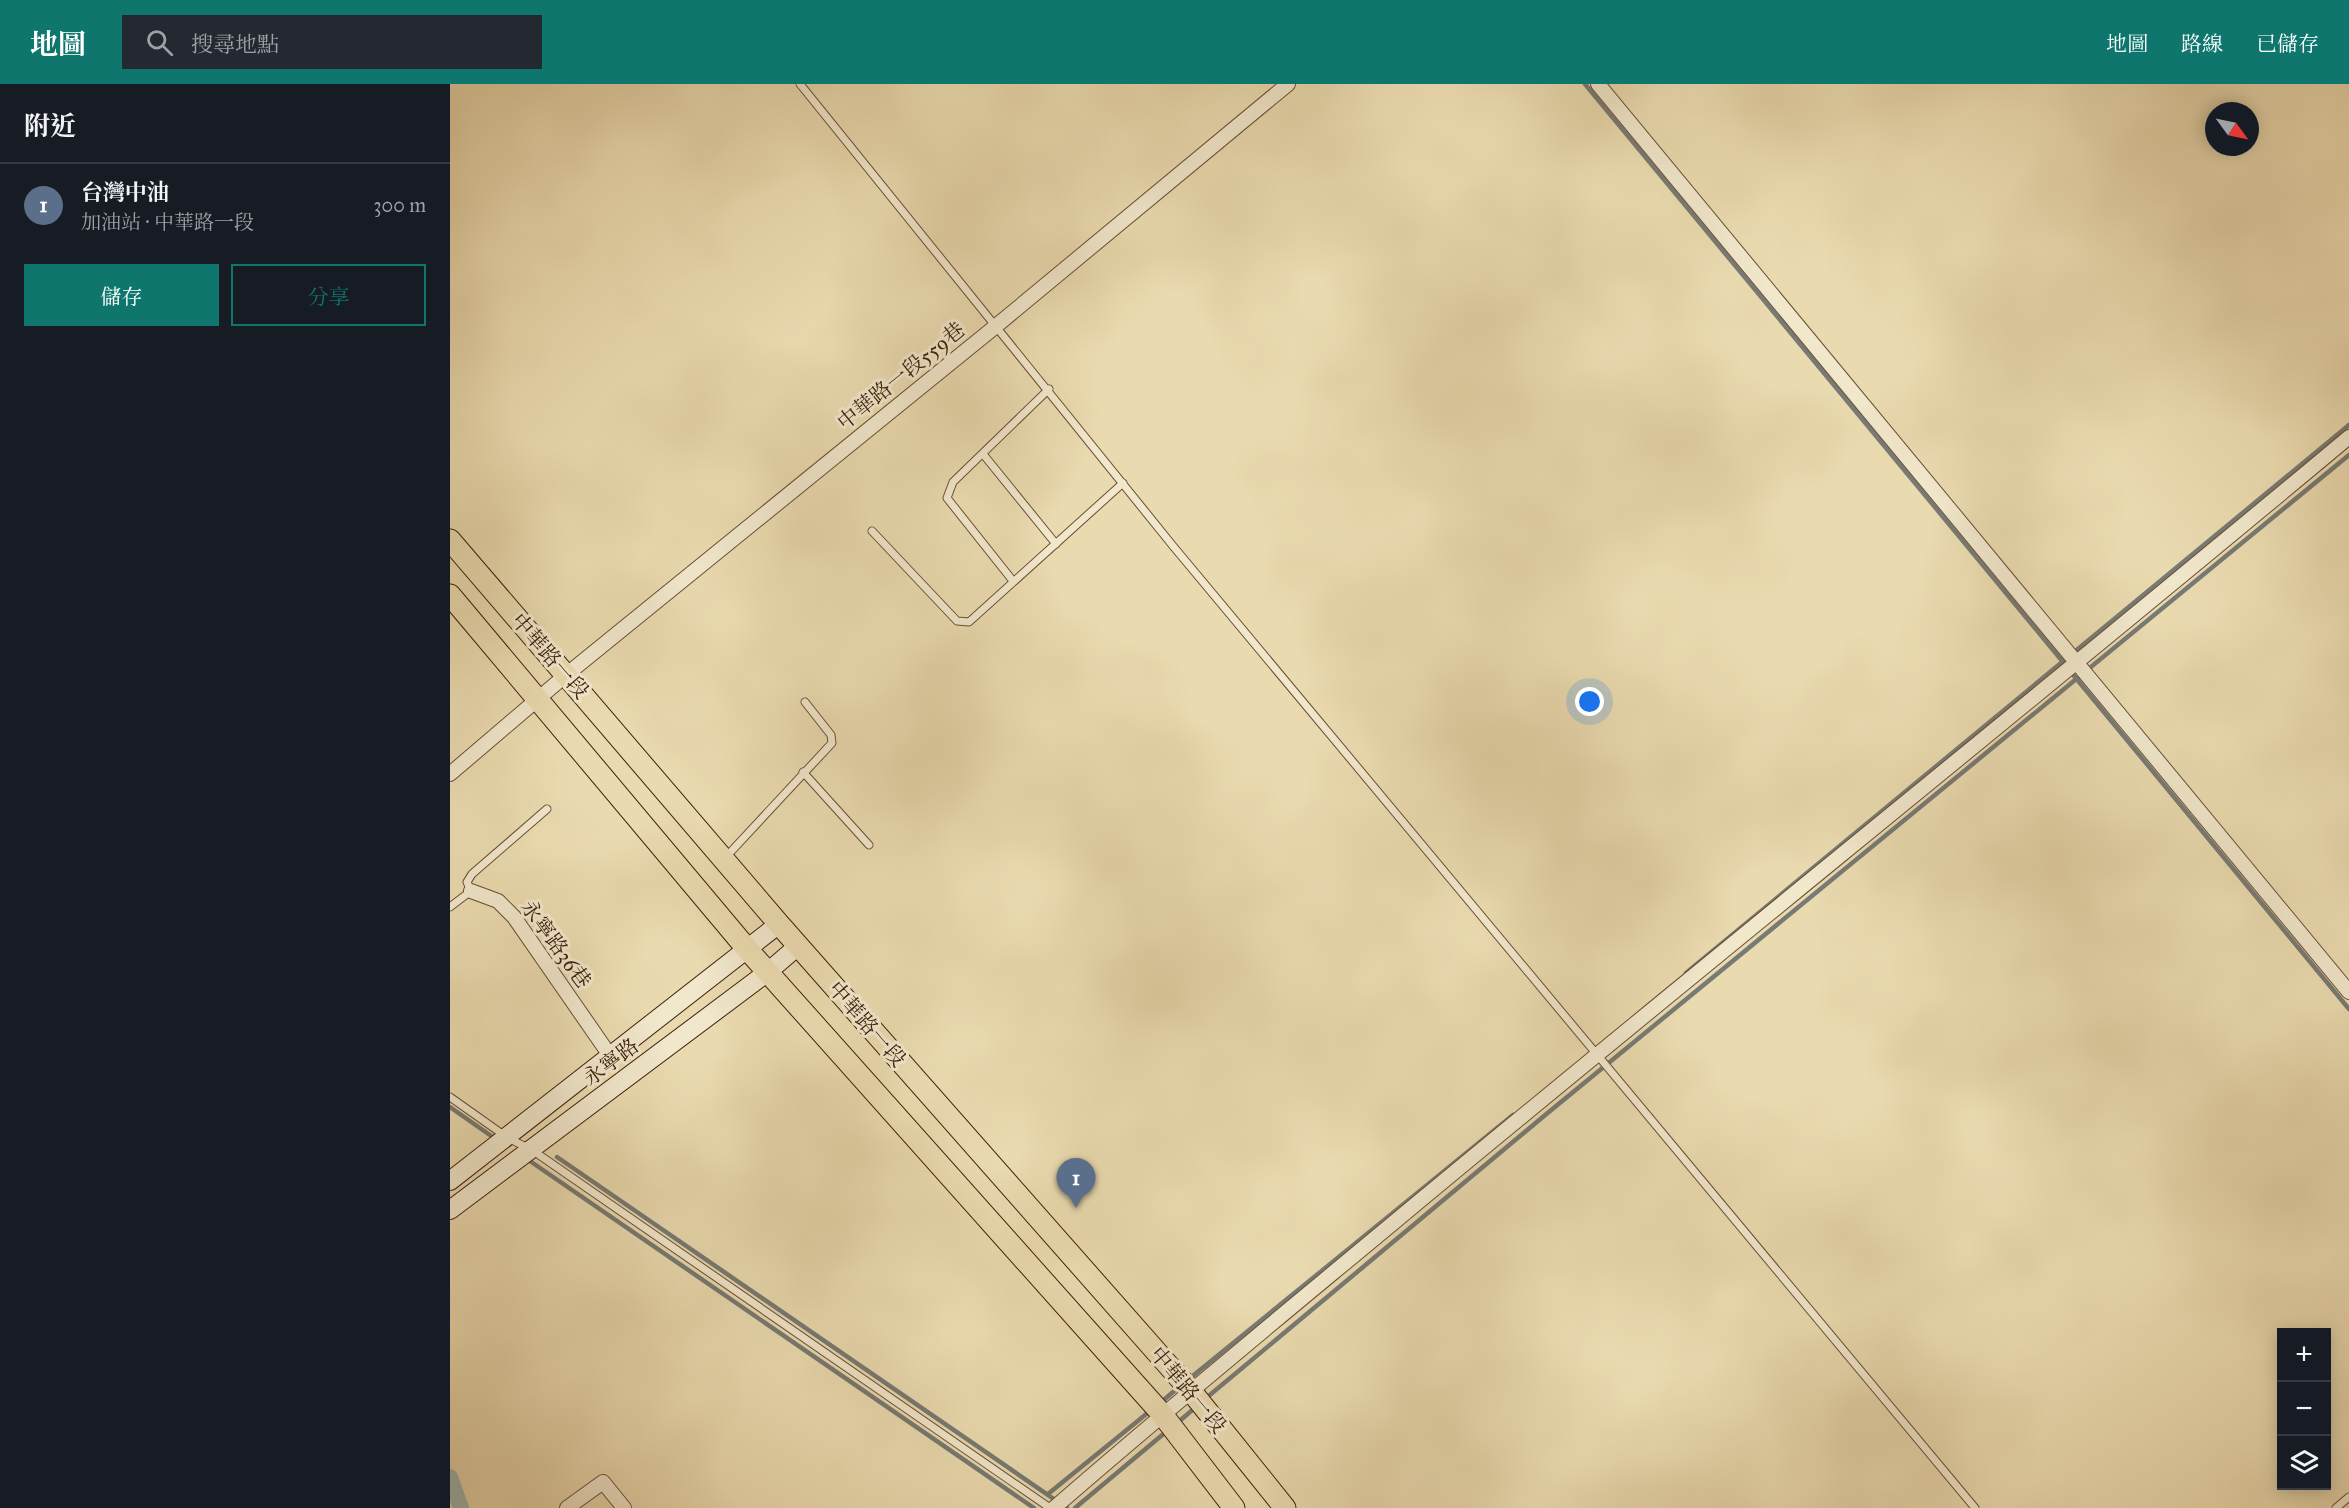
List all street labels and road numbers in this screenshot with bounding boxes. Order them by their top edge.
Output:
street label: 中華路一段559巷 [832,317,970,435]
street label: 中華路一段 [506,608,594,704]
street label: 永寧路36巷 [515,895,597,993]
street label: 中華路一段 [823,976,911,1072]
street label: 永寧路 [578,1033,644,1091]
street label: 中華路一段 [1144,1341,1232,1439]

